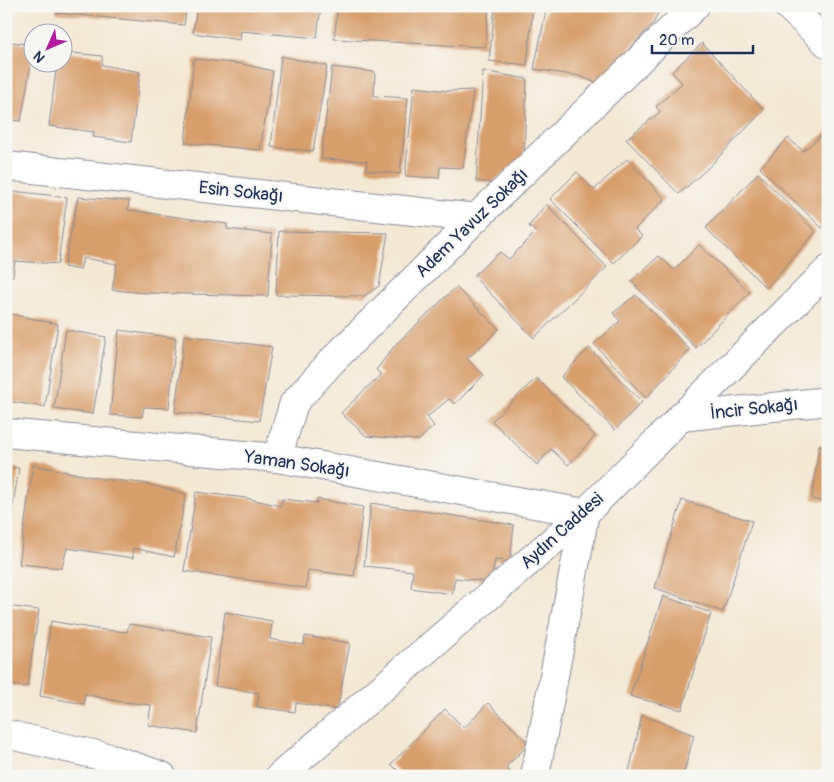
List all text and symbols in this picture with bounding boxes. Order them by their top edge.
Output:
north arrow [22,22,72,72]
scale bar [652,22,753,54]
text: 20 m [659,31,694,50]
text: N [30,47,49,66]
street label: Adem Yavuz Sokağı [411,163,533,283]
street label: Esin Sokağı [198,176,284,208]
street label: İncir Sokağı [709,393,799,425]
street label: Yaman Sokağı [242,445,351,483]
street label: Aydın Caddesi [516,488,608,574]

